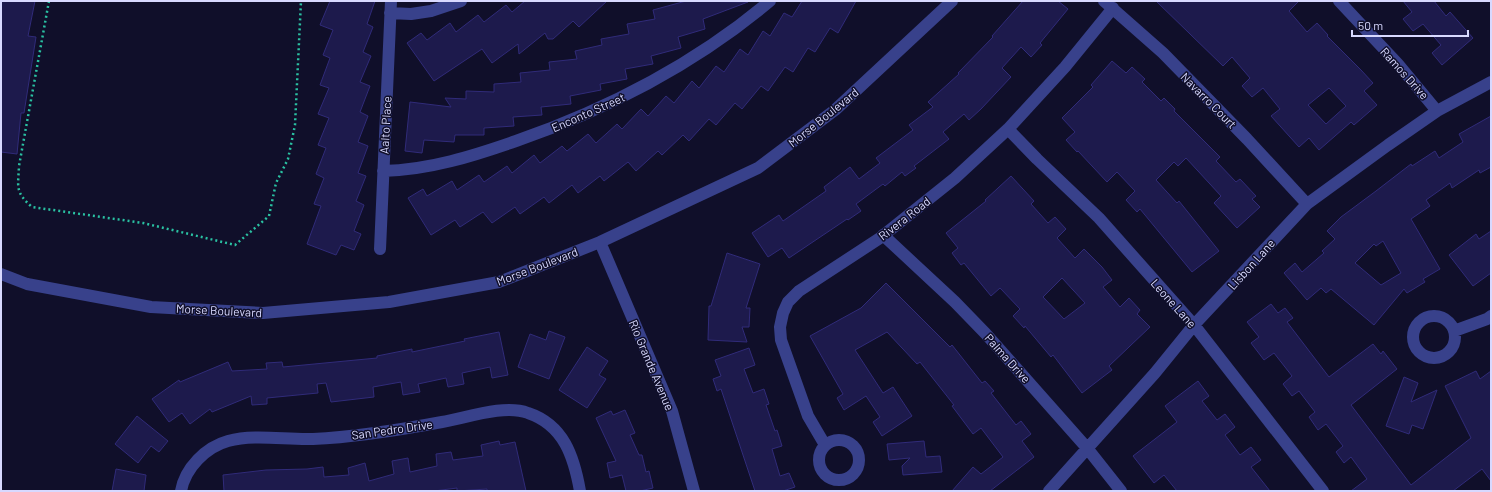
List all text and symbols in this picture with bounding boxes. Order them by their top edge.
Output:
scale bar [1352,12,1468,38]
text: 50 m [1358,18,1383,32]
street label: Ramos Drive [1378,44,1432,102]
street label: Navarro Court [1178,69,1240,131]
street label: Morse Boulevard [785,84,861,150]
street label: Enconto Street [549,90,627,134]
street label: Aalto Place [376,96,394,154]
street label: Rivera Road [875,193,933,243]
street label: Lisbon Lane [1225,236,1277,292]
street label: Morse Boulevard [494,244,580,288]
street label: Leone Lane [1148,276,1200,330]
street label: Morse Boulevard [176,301,262,319]
street label: Rio Grande Avenue [627,318,677,412]
street label: Palma Drive [982,331,1034,385]
street label: San Pedro Drive [351,416,433,442]

